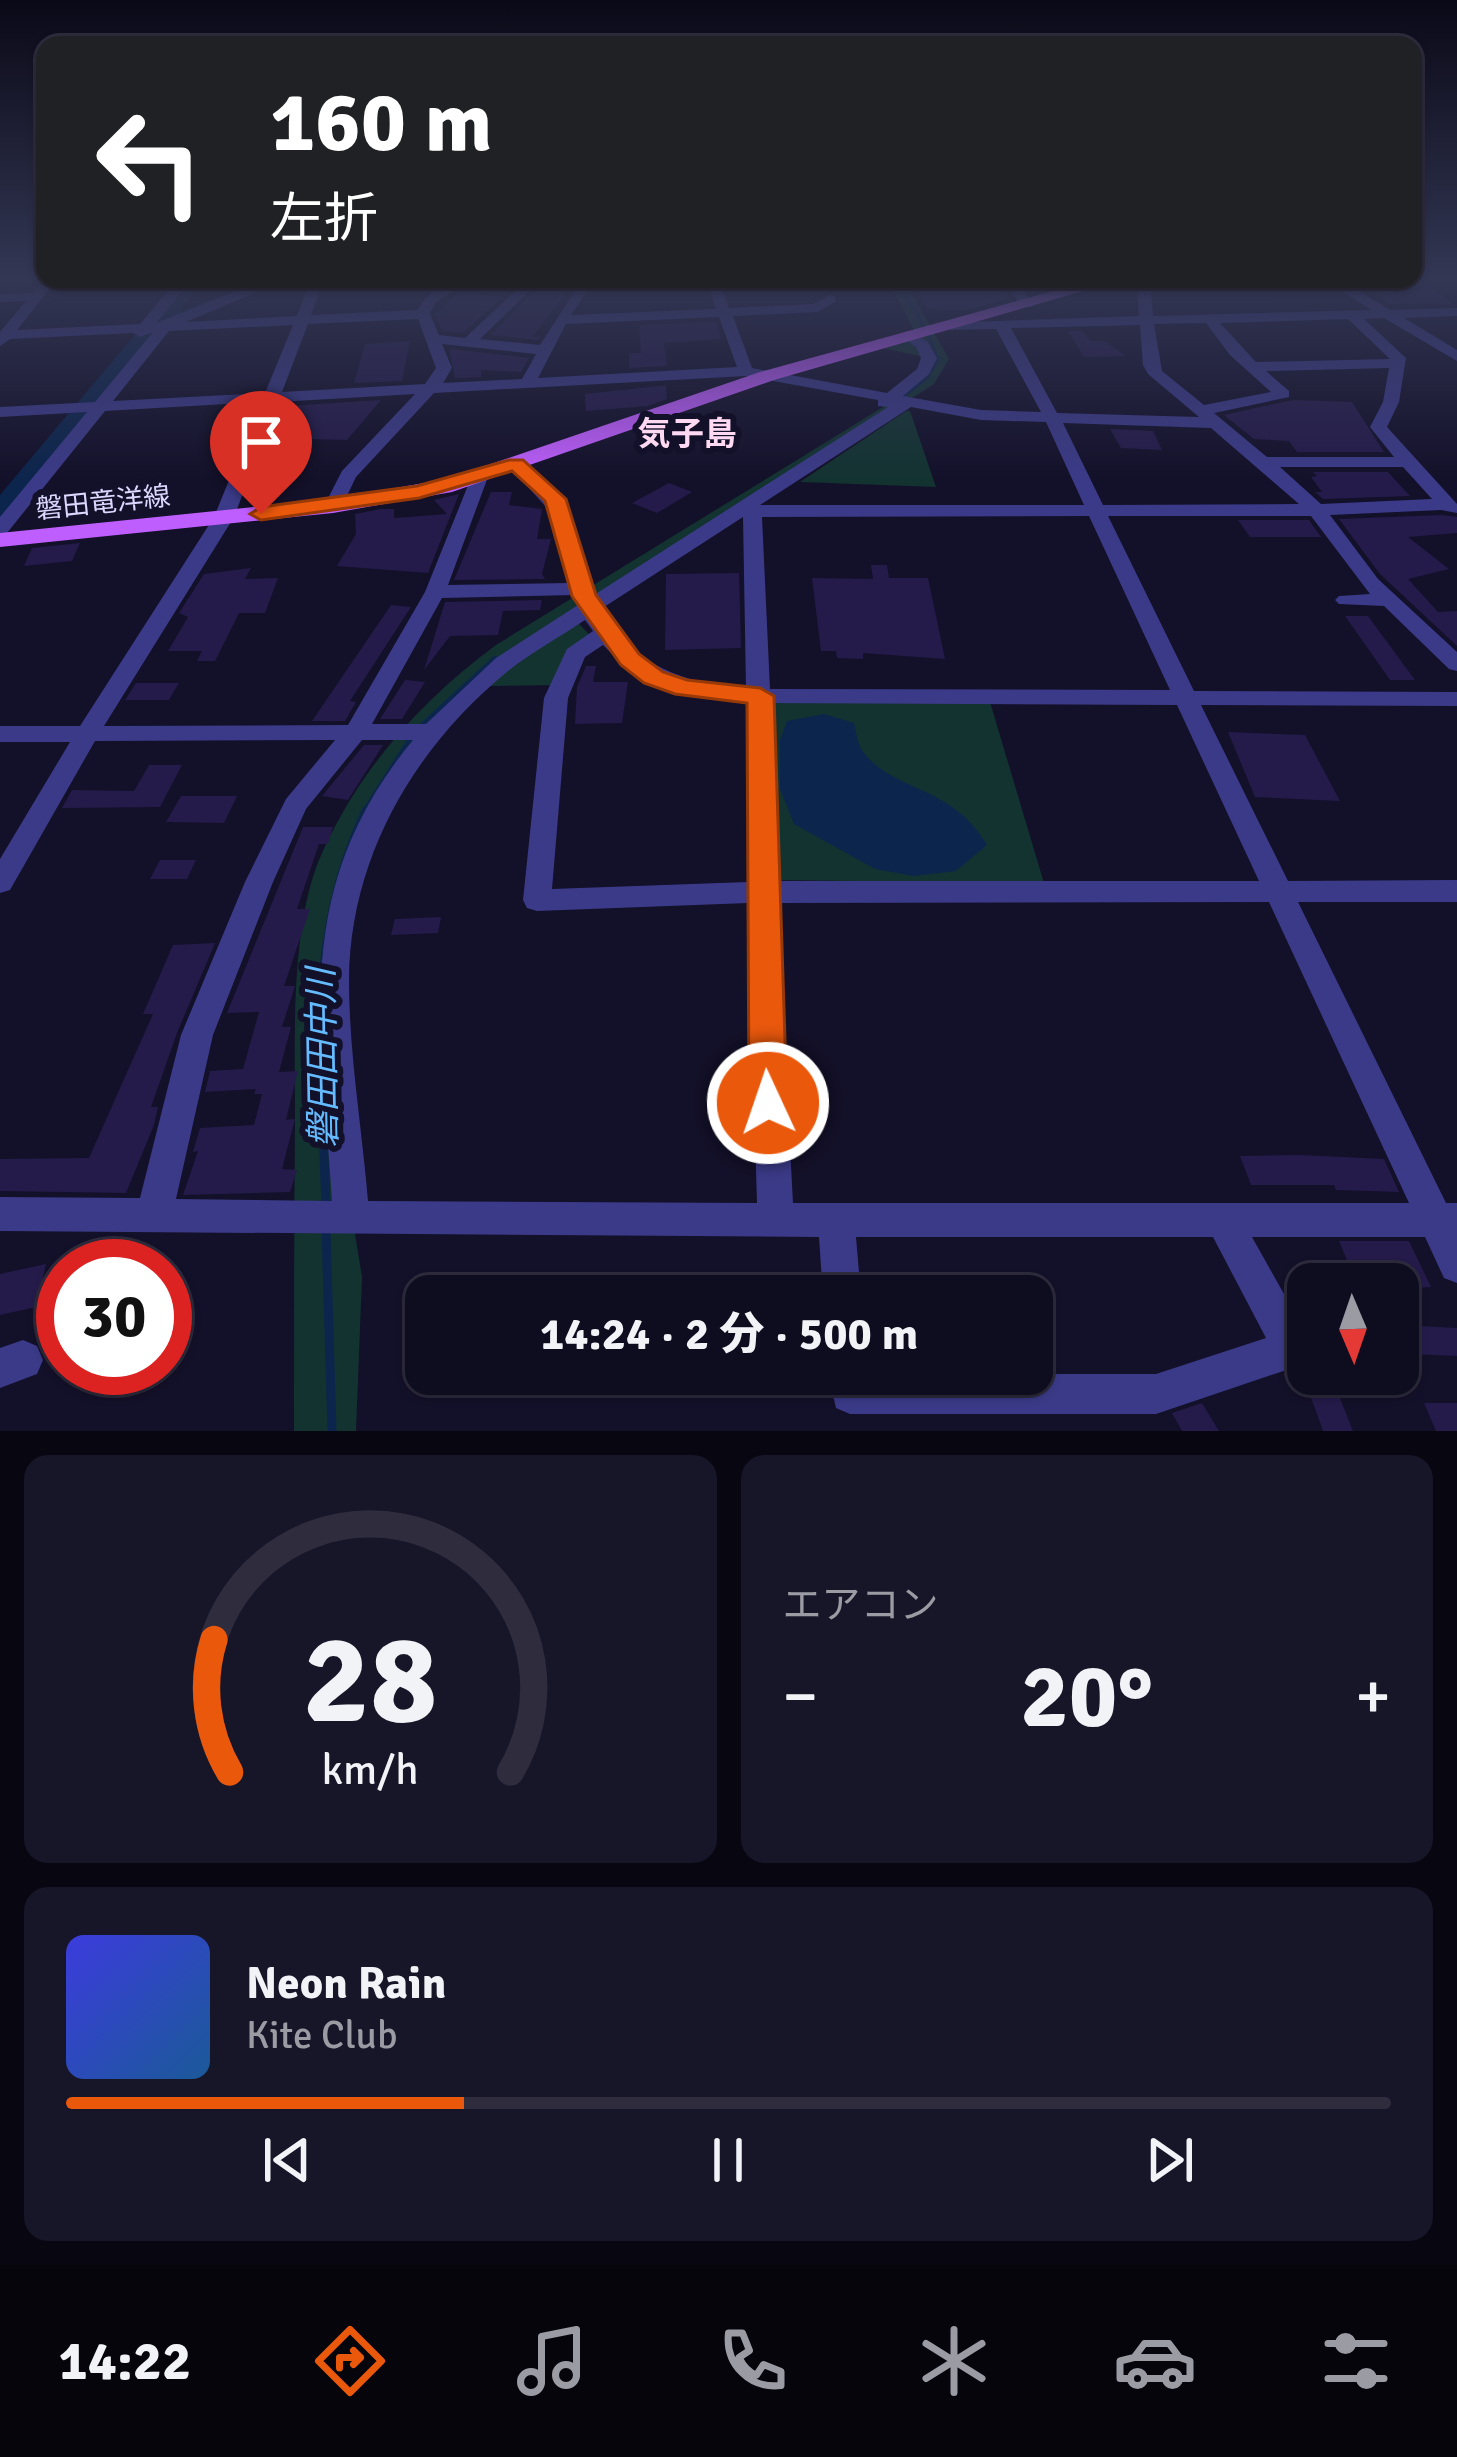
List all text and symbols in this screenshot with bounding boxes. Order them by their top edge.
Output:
text: 160 m [270,71,492,175]
icon: left [72,84,228,240]
text: 左折 [270,186,378,253]
pin [210,391,312,514]
icon: arrive [228,409,294,475]
district label: 気子島 [638,414,737,455]
street label: 磐田竜洋線 [34,480,172,526]
water label: 磐田田中川 [299,964,347,1148]
position arrow [705,1040,831,1166]
speed limit sign: 30 [36,1239,192,1395]
north arrow [1287,1263,1419,1395]
map controls [1287,1263,1419,1395]
text: 14:24 · 2 分 · 500 m [540,1307,918,1362]
text: エアコン [783,1581,939,1629]
text: 28 [303,1604,438,1757]
text: 20° [1020,1641,1153,1752]
text: − [783,1656,818,1737]
text: + [1355,1656,1391,1737]
text: km/h [322,1744,419,1797]
text: Neon Rain [246,1956,446,2011]
text: Kite Club [246,2011,397,2059]
icon: previous [254,2127,320,2193]
icon: pause [695,2127,761,2193]
icon: next [1137,2127,1203,2193]
icon: directions [308,2319,392,2403]
icon: music [510,2319,594,2403]
icon: phone [711,2319,795,2403]
icon: climate [912,2319,996,2403]
icon: car [1113,2319,1197,2403]
icon: filters [1314,2319,1398,2403]
text: 14:22 [59,2328,191,2395]

